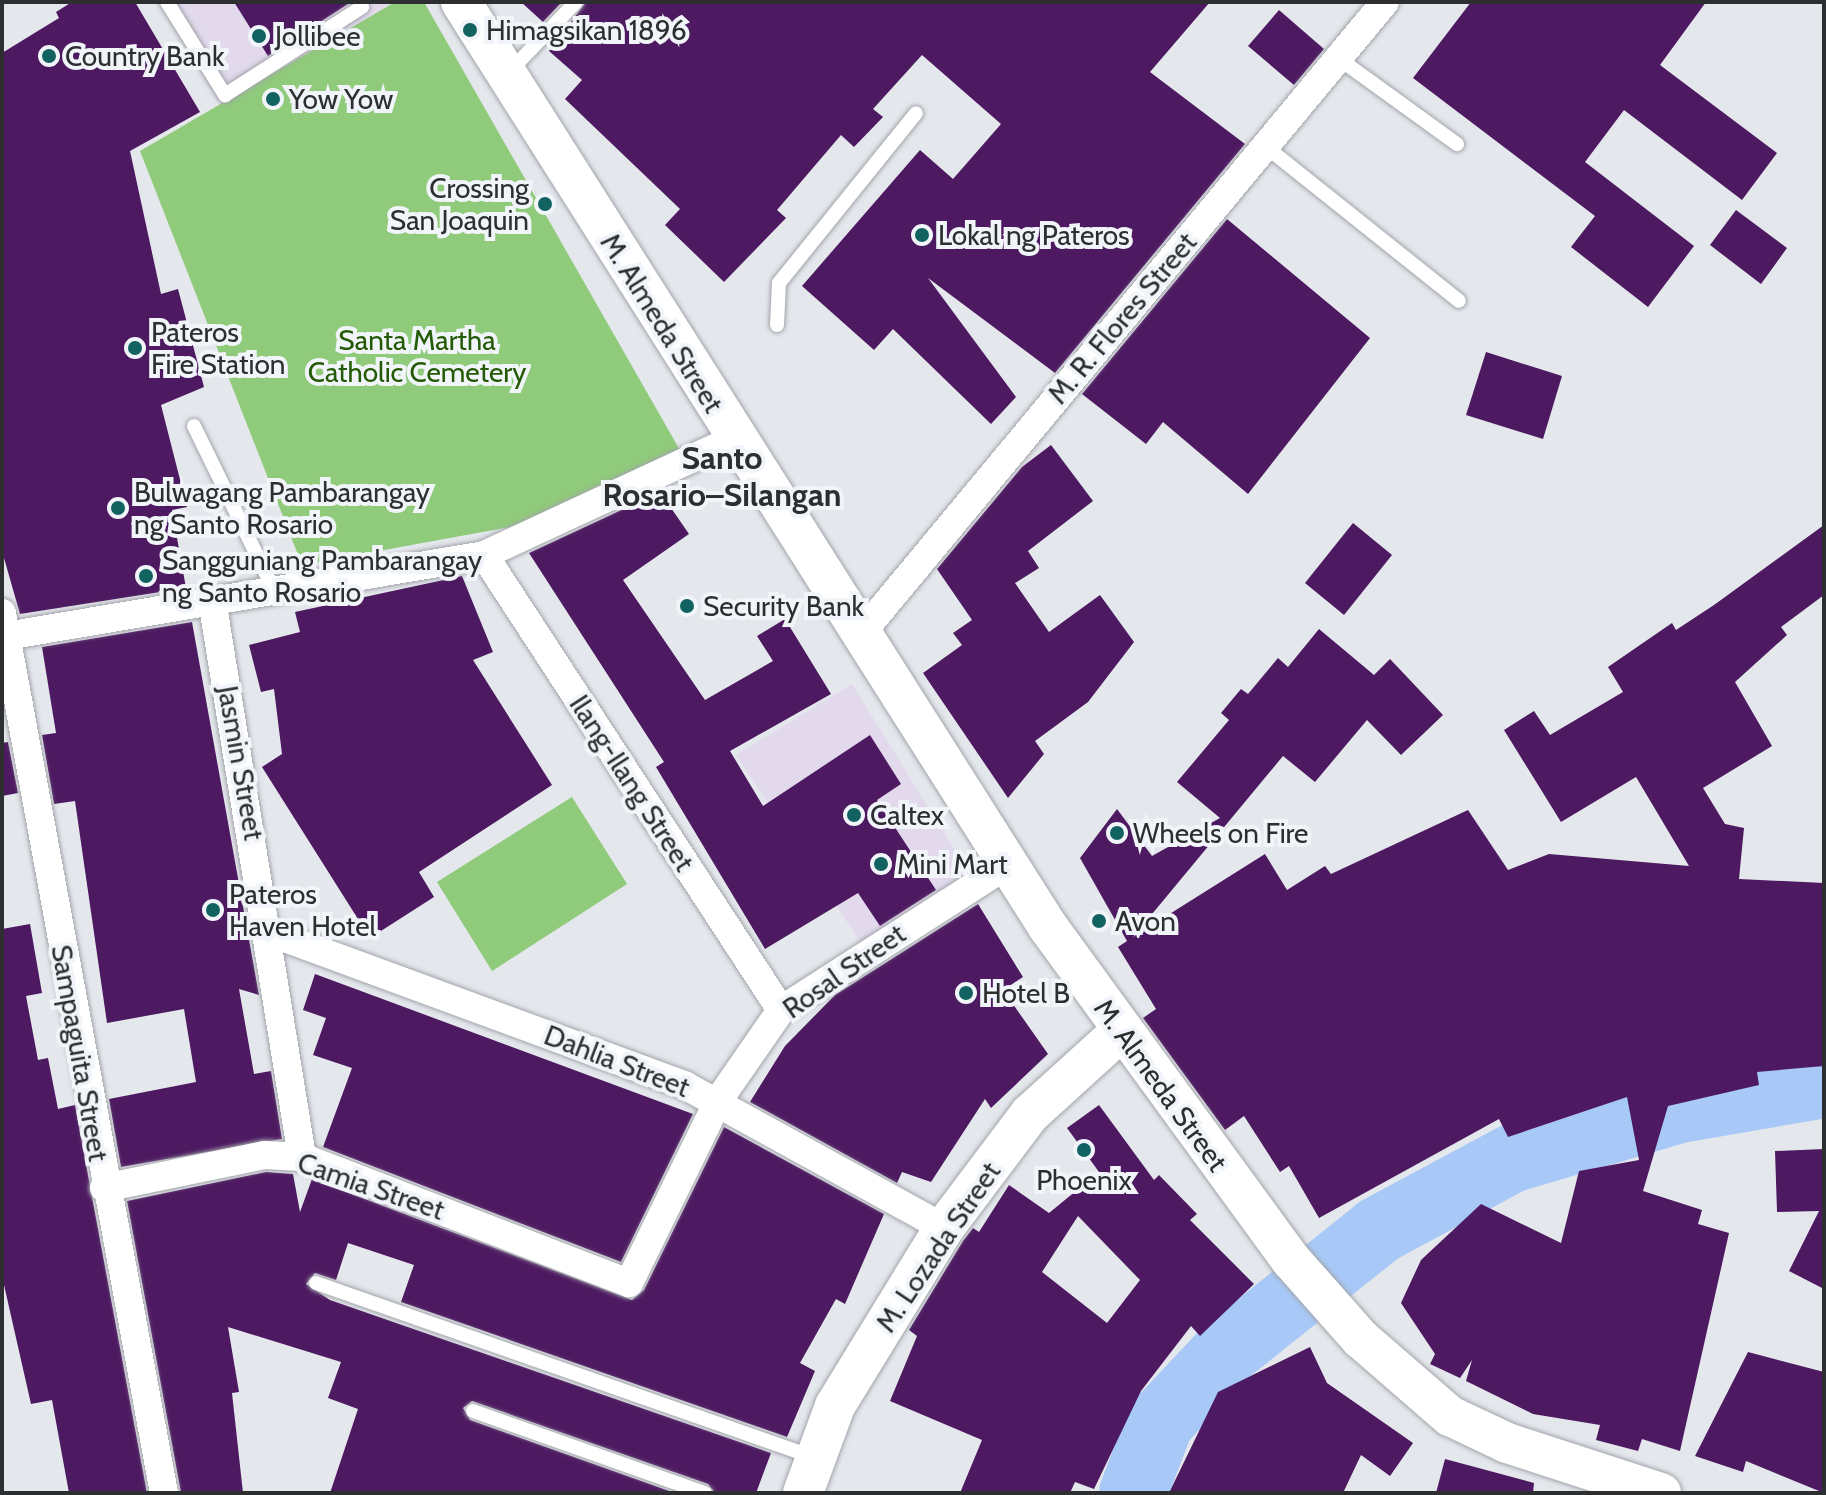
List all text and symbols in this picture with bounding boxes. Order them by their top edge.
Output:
place label: Himagsikan 1896 [486,13,687,47]
place label: Jollibee [275,19,361,53]
marker: Himagsikan 1896 [461,21,479,39]
marker: Jollibee [250,27,268,45]
place label: Country Bank [65,39,224,73]
marker: Country Bank [40,47,58,65]
place label: Yow Yow [289,82,393,116]
marker: Yow Yow [264,90,282,108]
place label: Crossing San Joaquin [390,171,529,237]
marker: Crossing San Joaquin [536,195,554,213]
place label: Lokal ng Pateros [938,218,1130,252]
marker: Lokal ng Pateros [913,226,931,244]
street label: M. R. Flores Street [1041,226,1203,410]
street label: M. Almeda Street [594,227,730,419]
place label: Pateros Fire Station [151,315,285,381]
park label: Santa Martha Catholic Cemetery [308,323,526,389]
marker: Pateros Fire Station [126,339,144,357]
district label: Santo Rosario–Silangan [602,440,842,515]
place label: Bulwagang Pambarangay ng Santo Rosario [134,475,430,541]
marker: Bulwagang Pambarangay ng Santo Rosario [109,499,127,517]
place label: Sangguniang Pambarangay ng Santo Rosario [162,543,482,609]
marker: Sangguniang Pambarangay ng Santo Rosario [137,567,155,585]
place label: Security Bank [703,589,864,623]
marker: Security Bank [678,597,696,615]
street label: Jasmin Street [211,683,271,843]
street label: Ilang-Ilang Street [563,689,701,877]
place label: Caltex [870,798,944,832]
marker: Caltex [845,806,863,824]
place label: Wheels on Fire [1133,816,1308,850]
marker: Wheels on Fire [1108,824,1126,842]
place label: Mini Mart [897,847,1008,881]
marker: Mini Mart [872,855,890,873]
place label: Pateros Haven Hotel [229,877,376,943]
marker: Pateros Haven Hotel [204,901,222,919]
place label: Avon [1115,904,1176,938]
marker: Avon [1090,912,1108,930]
street label: Rosal Street [776,917,912,1025]
street label: Sampaguita Street [44,942,116,1164]
place label: Hotel B [982,976,1070,1010]
marker: Hotel B [957,984,975,1002]
street label: M. Almeda Street [1087,992,1235,1178]
street label: Dahlia Street [540,1018,694,1104]
marker: Phoenix [1075,1141,1093,1159]
street label: Camia Street [293,1145,449,1227]
street label: M. Lozada Street [869,1156,1007,1338]
place label: Phoenix [1036,1163,1132,1197]

